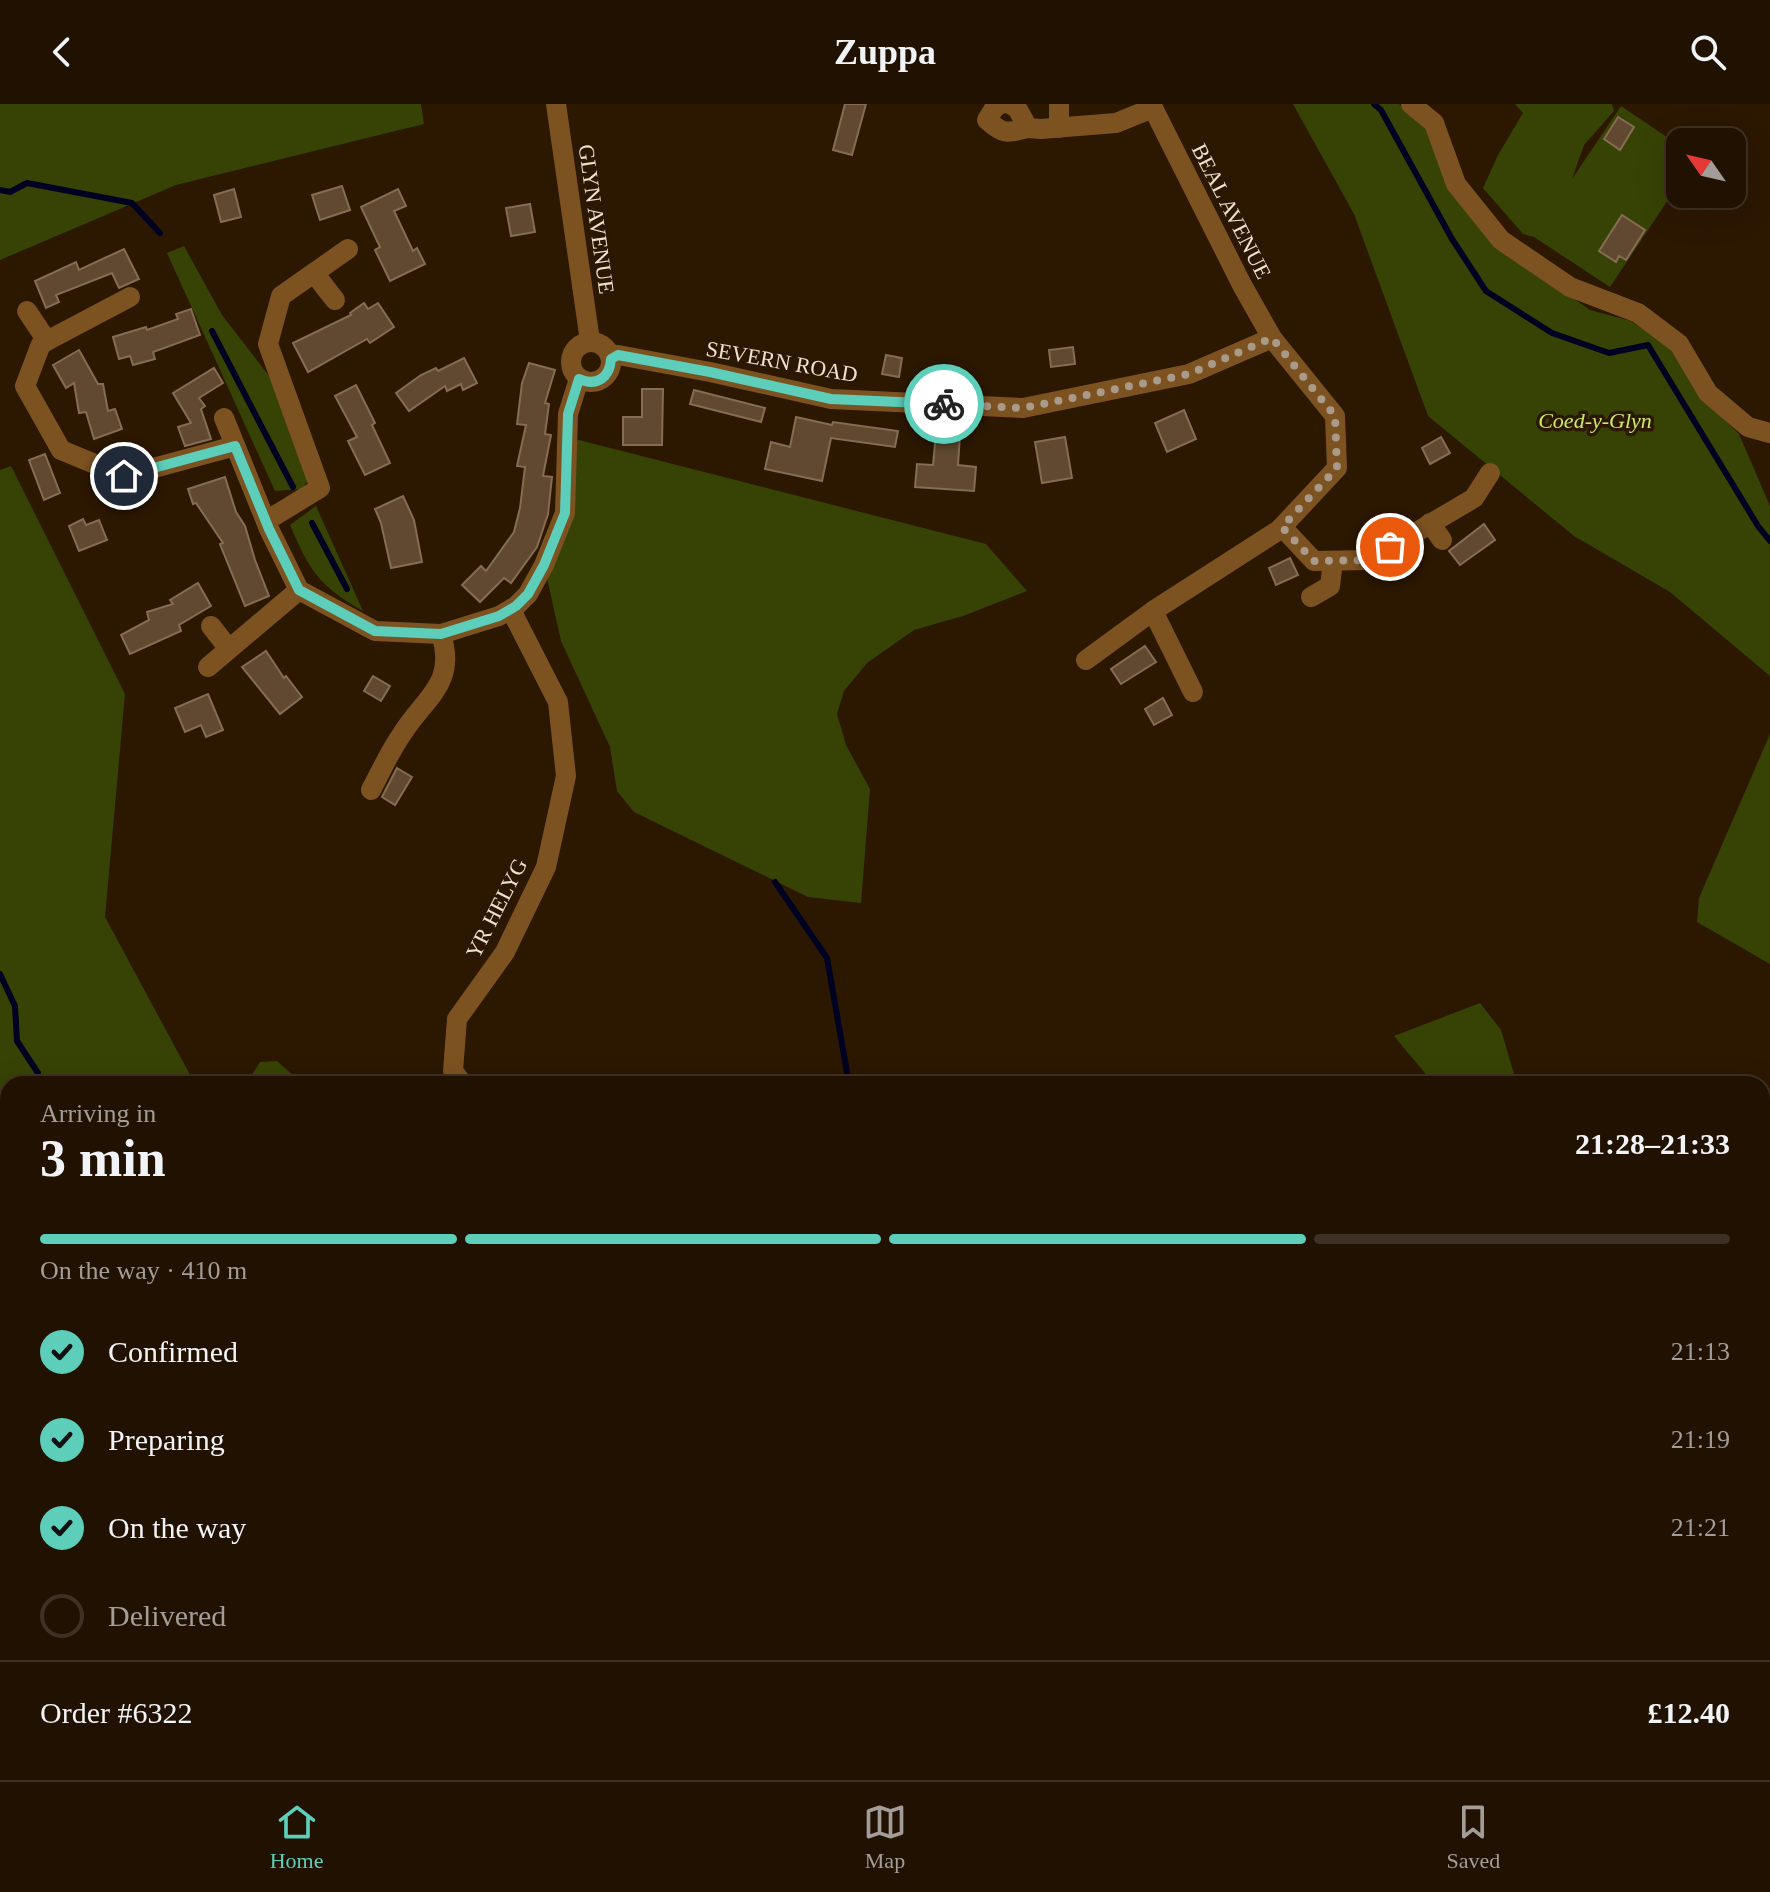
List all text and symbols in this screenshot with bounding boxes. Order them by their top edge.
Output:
icon: back [40,30,84,74]
icon: search [1686,30,1730,74]
text: Zuppa [834,32,936,72]
north arrow [1666,128,1746,208]
map controls [1666,128,1746,208]
street label: BEAL AVENUE [1187,139,1276,283]
street label: GLYN AVENUE [574,143,619,295]
street label: SEVERN ROAD [704,336,860,387]
courier [904,364,984,444]
icon: bike [922,382,966,426]
park label: Coed-y-Glyn [1538,408,1652,433]
pin [90,442,158,510]
icon: home [102,454,146,498]
pin [1356,513,1424,581]
icon: bag [1368,525,1412,569]
street label: YR HELYG [461,854,532,962]
text: Arriving in [40,1099,156,1128]
text: 21:28–21:33 [1575,1127,1730,1160]
text: 3 min [40,1130,166,1187]
text: On the way · 410 m [40,1256,247,1285]
icon: check [40,1330,84,1374]
text: Confirmed [108,1335,238,1368]
text: 21:13 [1671,1337,1730,1366]
icon: check [40,1418,84,1462]
text: Preparing [108,1423,225,1456]
text: 21:19 [1671,1425,1730,1454]
icon: check [40,1506,84,1550]
text: On the way [108,1511,246,1544]
text: 21:21 [1671,1513,1730,1542]
text: Delivered [108,1599,226,1632]
text: Order #6322 [40,1696,192,1729]
text: £12.40 [1648,1696,1730,1729]
tab: Home [270,1800,324,1874]
tab: Map [863,1800,907,1874]
tab: Saved [1446,1800,1500,1874]

